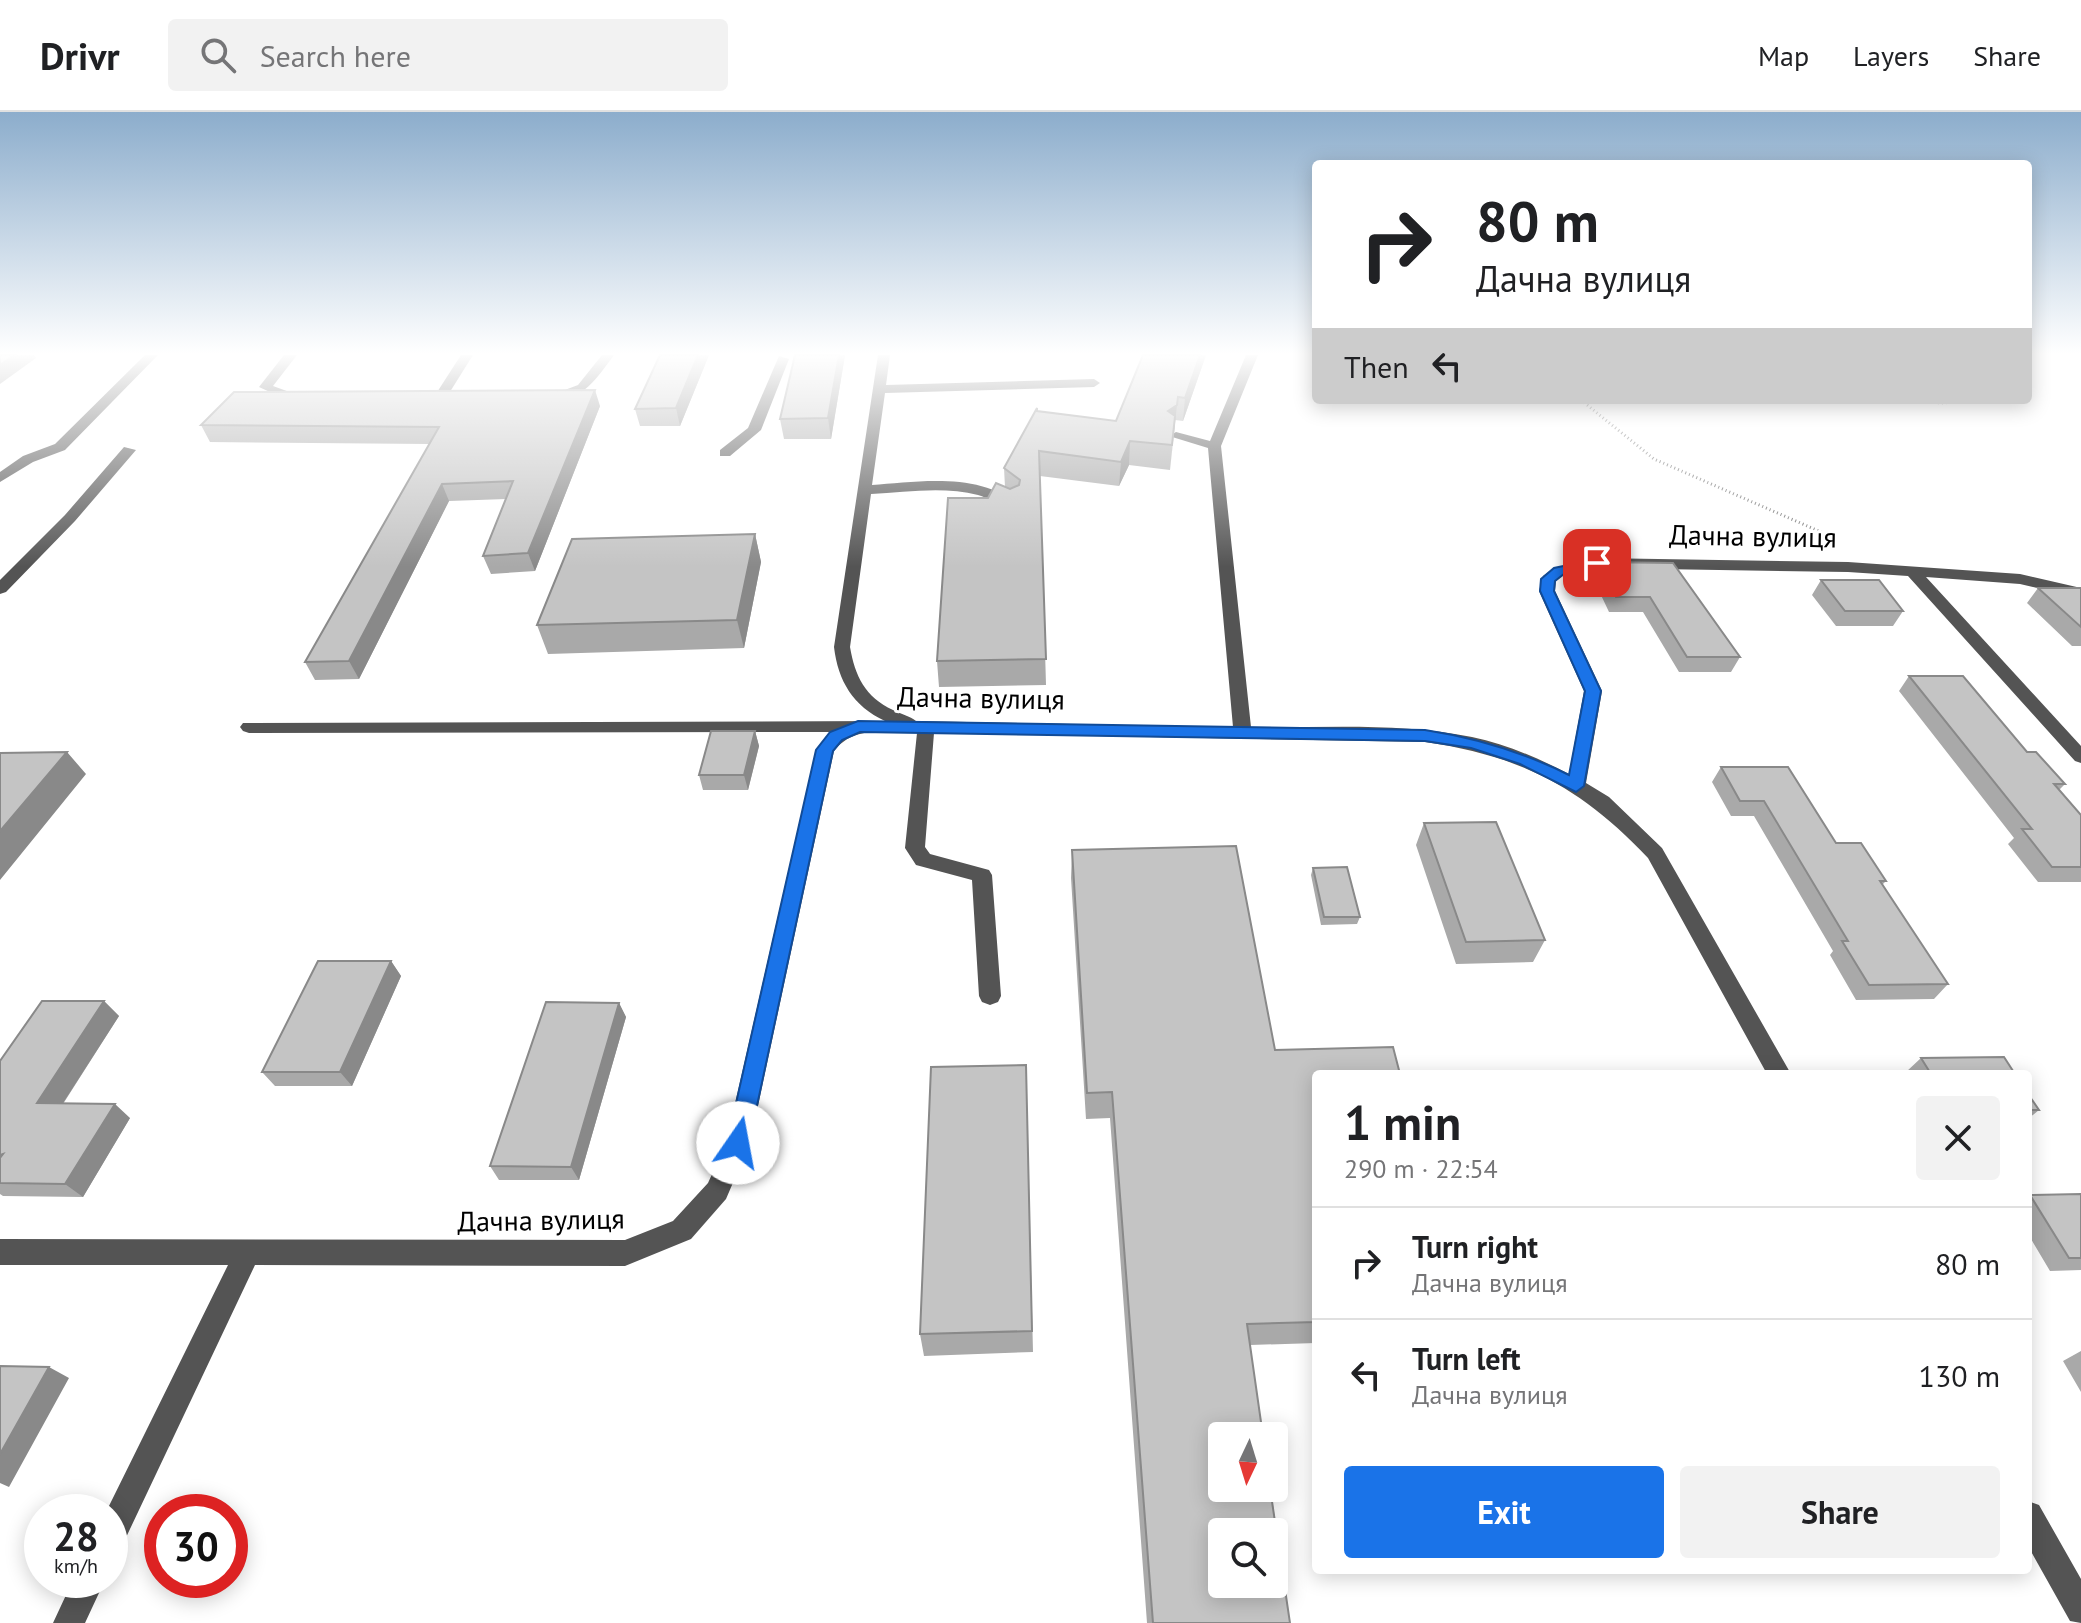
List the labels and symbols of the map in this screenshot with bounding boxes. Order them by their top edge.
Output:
street label: Дачна вулиця [1669,516,1837,555]
pin [1563,529,1631,597]
street label: Дачна вулиця [897,678,1065,717]
position arrow [696,1101,780,1185]
street label: Дачна вулиця [457,1200,625,1239]
north arrow [1208,1422,1288,1502]
speed limit sign: 30 [144,1494,248,1598]

